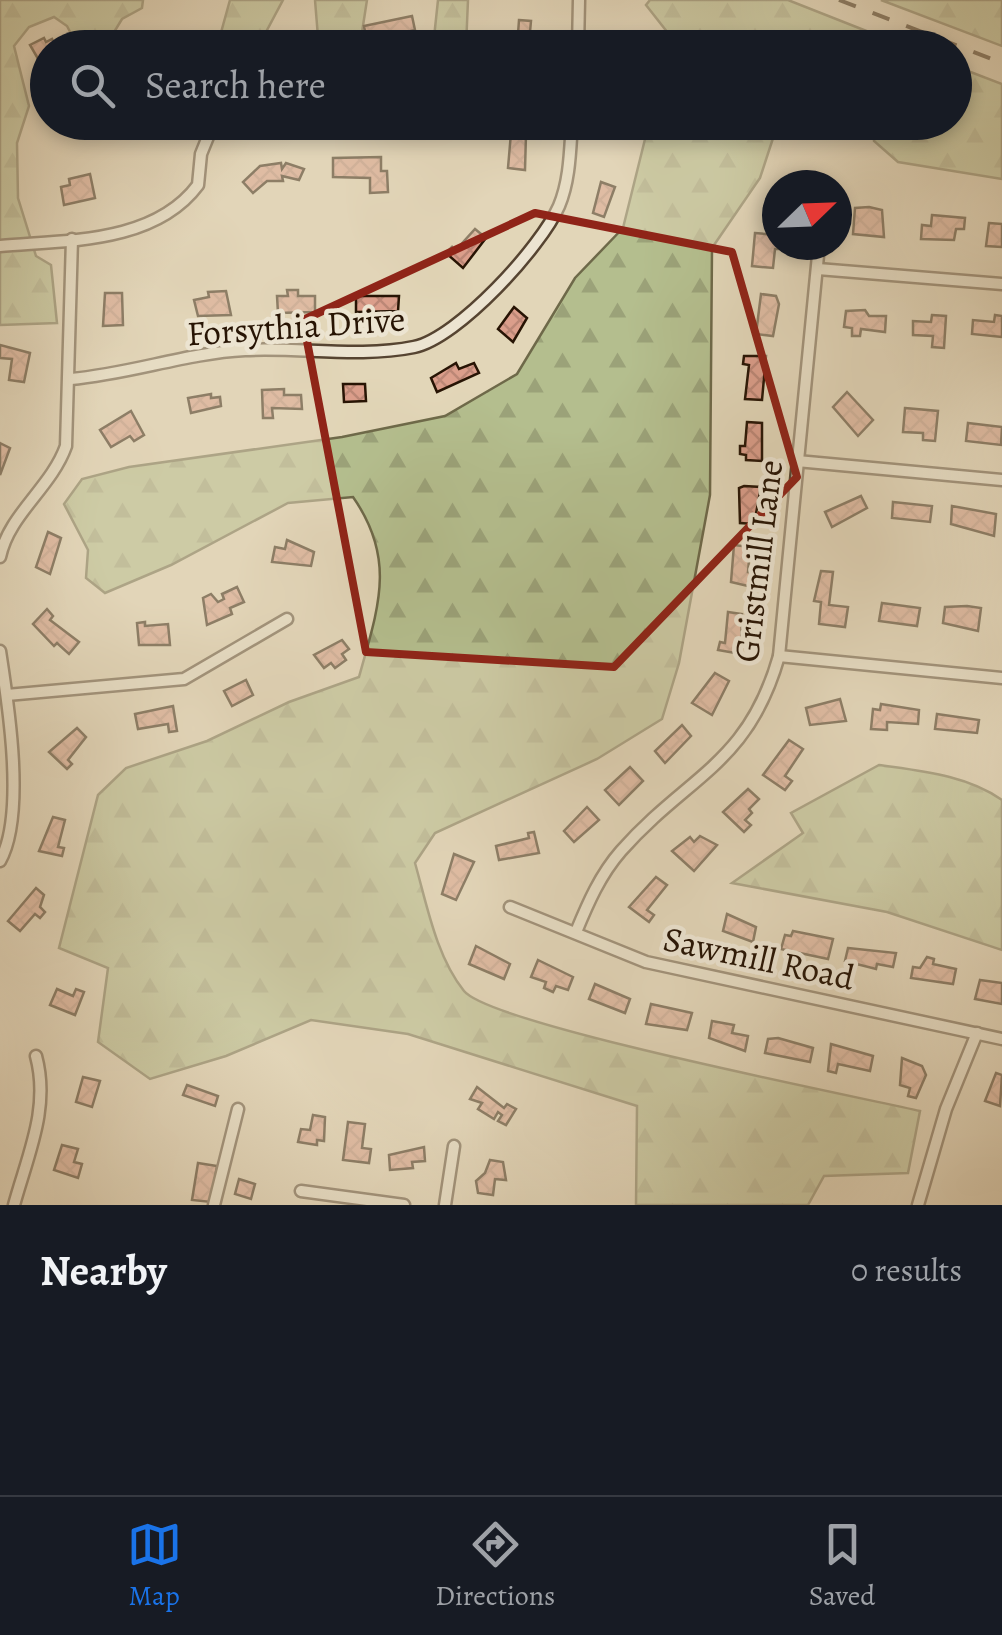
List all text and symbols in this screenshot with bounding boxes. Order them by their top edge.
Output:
search box [30,30,972,140]
icon: search [65,58,120,113]
text: Search here [145,59,326,111]
north arrow [762,170,852,260]
street label: Forsythia Drive [185,294,407,358]
street label: Gristmill Lane [722,457,794,665]
street label: Sawmill Road [659,914,859,1002]
text: Nearby [40,1242,167,1299]
text: 0 results [851,1248,962,1292]
tab: Map [127,1517,182,1615]
tab: Directions [435,1517,555,1615]
tab: Saved [809,1517,875,1615]

